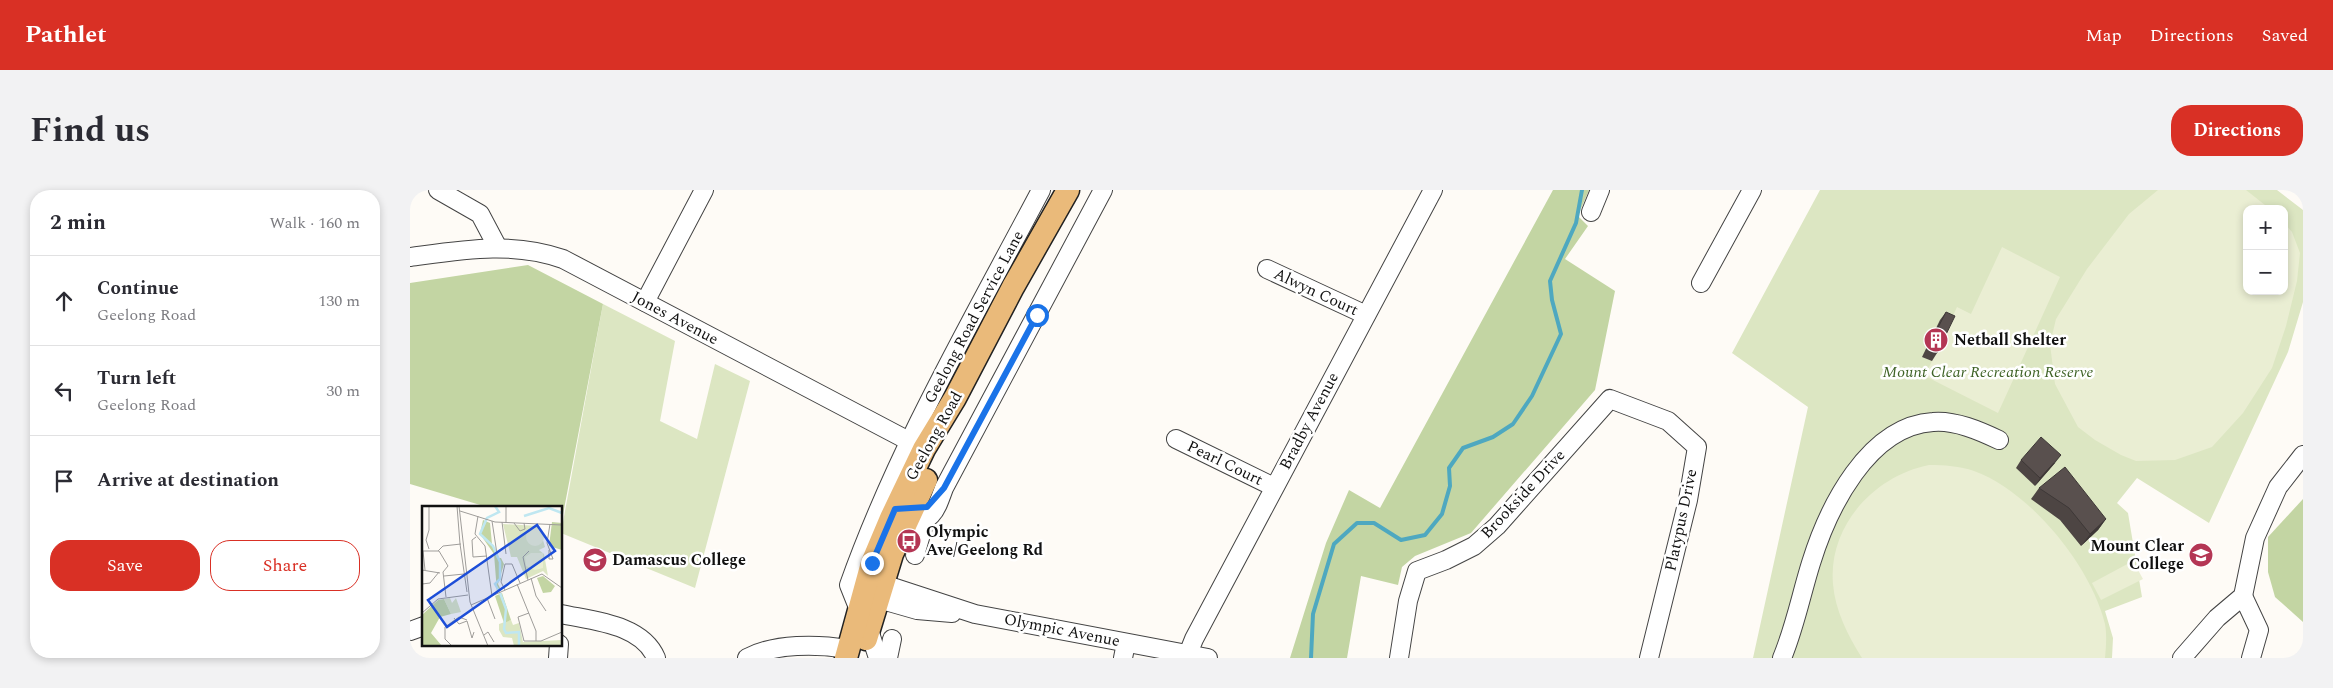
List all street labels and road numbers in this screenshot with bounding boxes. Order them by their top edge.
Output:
street label: Geelong Road Service Lane [918,226,1030,408]
street label: Alwyn Court [1270,262,1363,322]
street label: Jones Avenue [627,285,723,351]
street label: Bradby Avenue [1273,368,1345,474]
street label: Geelong Road [899,387,969,485]
street label: Pearl Court [1183,434,1267,492]
street label: Brookside Drive [1475,444,1571,544]
street label: Platypus Drive [1658,467,1704,573]
street label: Olympic Avenue [1002,607,1122,653]

